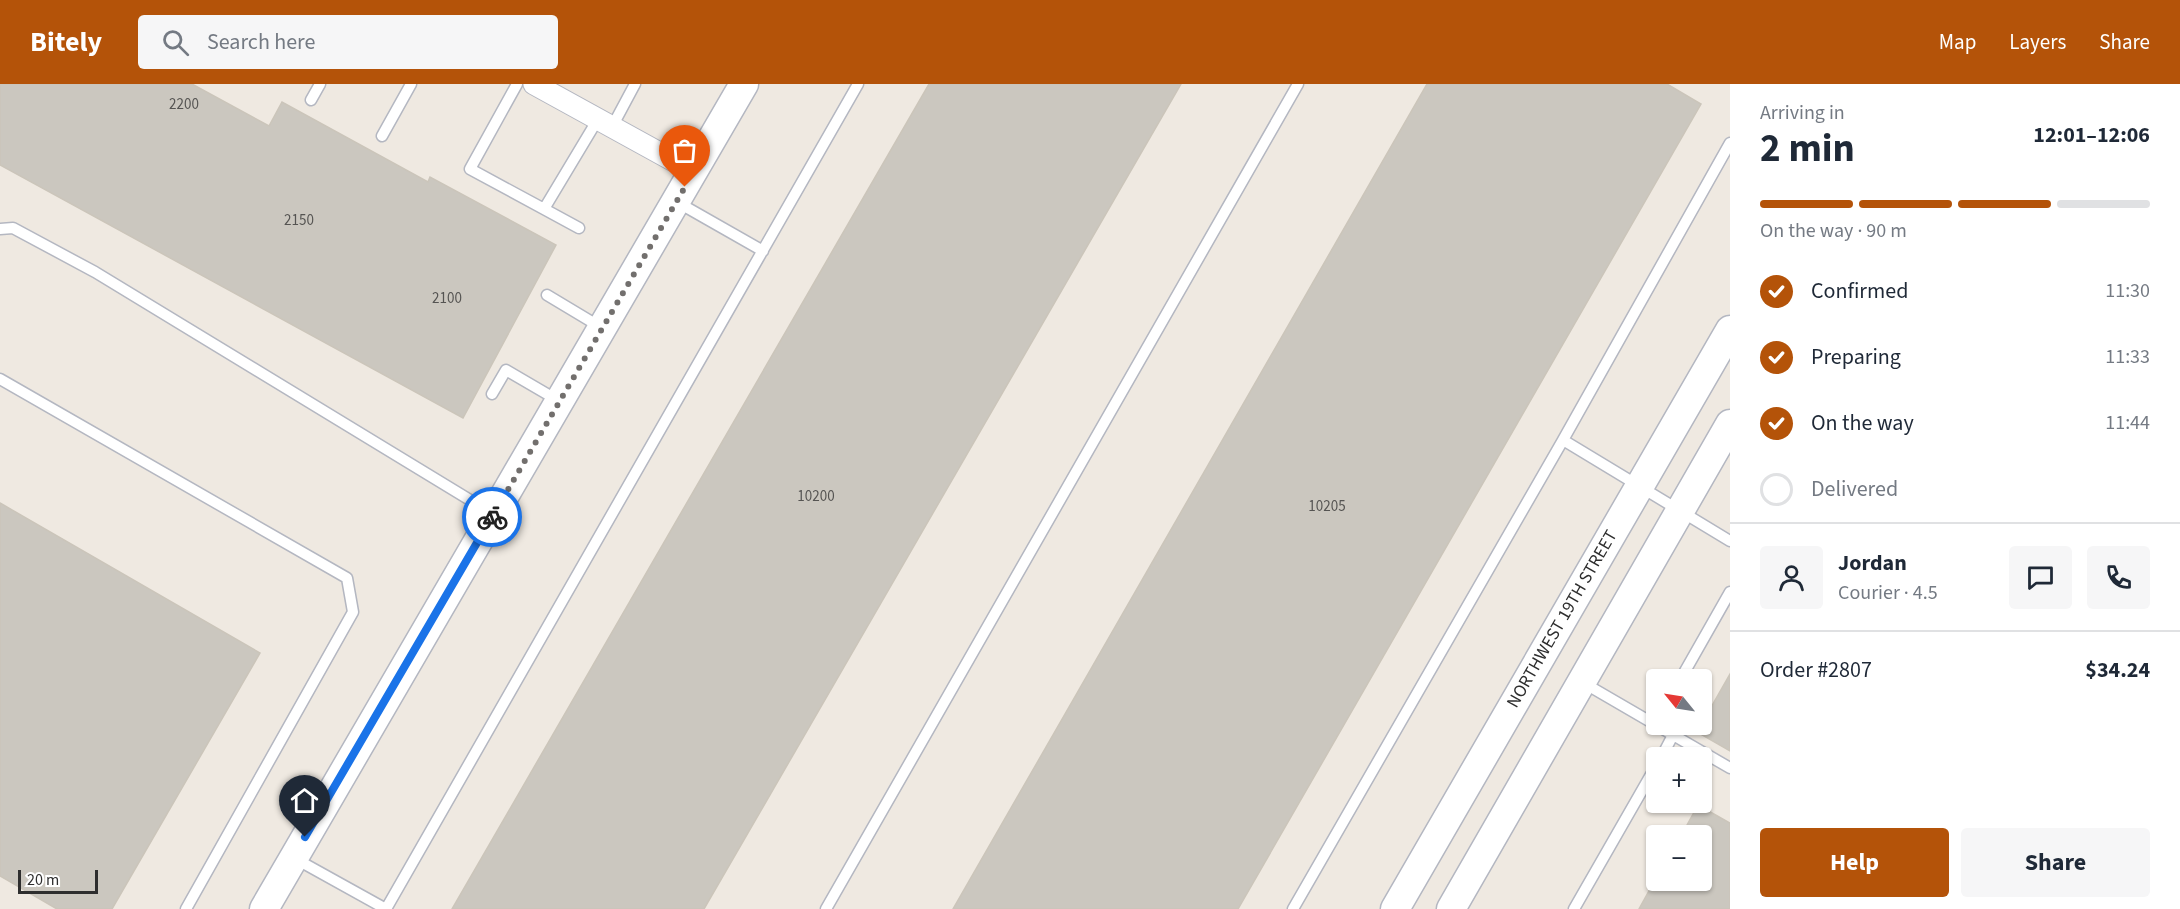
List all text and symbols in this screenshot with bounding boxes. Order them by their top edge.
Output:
search box [138,15,558,69]
text: Bitely [30,22,102,62]
icon: search [159,26,192,59]
text: Search here [207,26,315,58]
text: Map [1939,27,1976,57]
text: Layers [2009,27,2066,57]
text: Share [2099,27,2150,57]
house number: 2200 [169,94,199,115]
text: Arriving in [1760,99,1845,127]
text: 12:01–12:06 [2033,119,2150,151]
text: 2 min [1760,121,1855,177]
pin [659,125,710,187]
icon: bag [668,134,701,167]
house number: 2150 [284,210,314,231]
text: On the way · 90 m [1760,217,1907,245]
icon: check [1760,275,1793,308]
text: Confirmed [1811,275,1908,307]
text: 11:30 [2105,277,2150,305]
house number: 2100 [432,288,462,309]
icon: check [1760,341,1793,374]
text: Preparing [1811,341,1901,373]
text: 11:33 [2105,343,2150,371]
icon: check [1760,407,1793,440]
text: On the way [1811,407,1914,439]
text: 11:44 [2105,409,2150,437]
text: Delivered [1811,473,1898,505]
house number: 10200 [797,486,835,507]
courier [462,487,522,547]
house number: 10205 [1308,496,1346,517]
icon: bike [476,501,509,534]
street label: NORTHWEST 19TH STREET [1501,525,1623,713]
button: person [1760,546,1823,609]
button: chat [2009,546,2072,609]
button: phone [2087,546,2150,609]
text: Jordan [1838,547,1907,579]
text: Courier · 4.5 [1838,579,1938,607]
text: Order #2807 [1760,654,1872,686]
text: $34.24 [2085,654,2150,686]
north arrow [1646,669,1712,735]
map controls [1646,669,1712,891]
button: + [1646,747,1712,813]
pin [279,775,330,837]
icon: home [288,784,321,817]
button: − [1646,825,1712,891]
button: Help [1760,828,1949,897]
button: Share [1961,828,2150,897]
scale bar [18,867,98,894]
text: 20 m [27,869,59,891]

